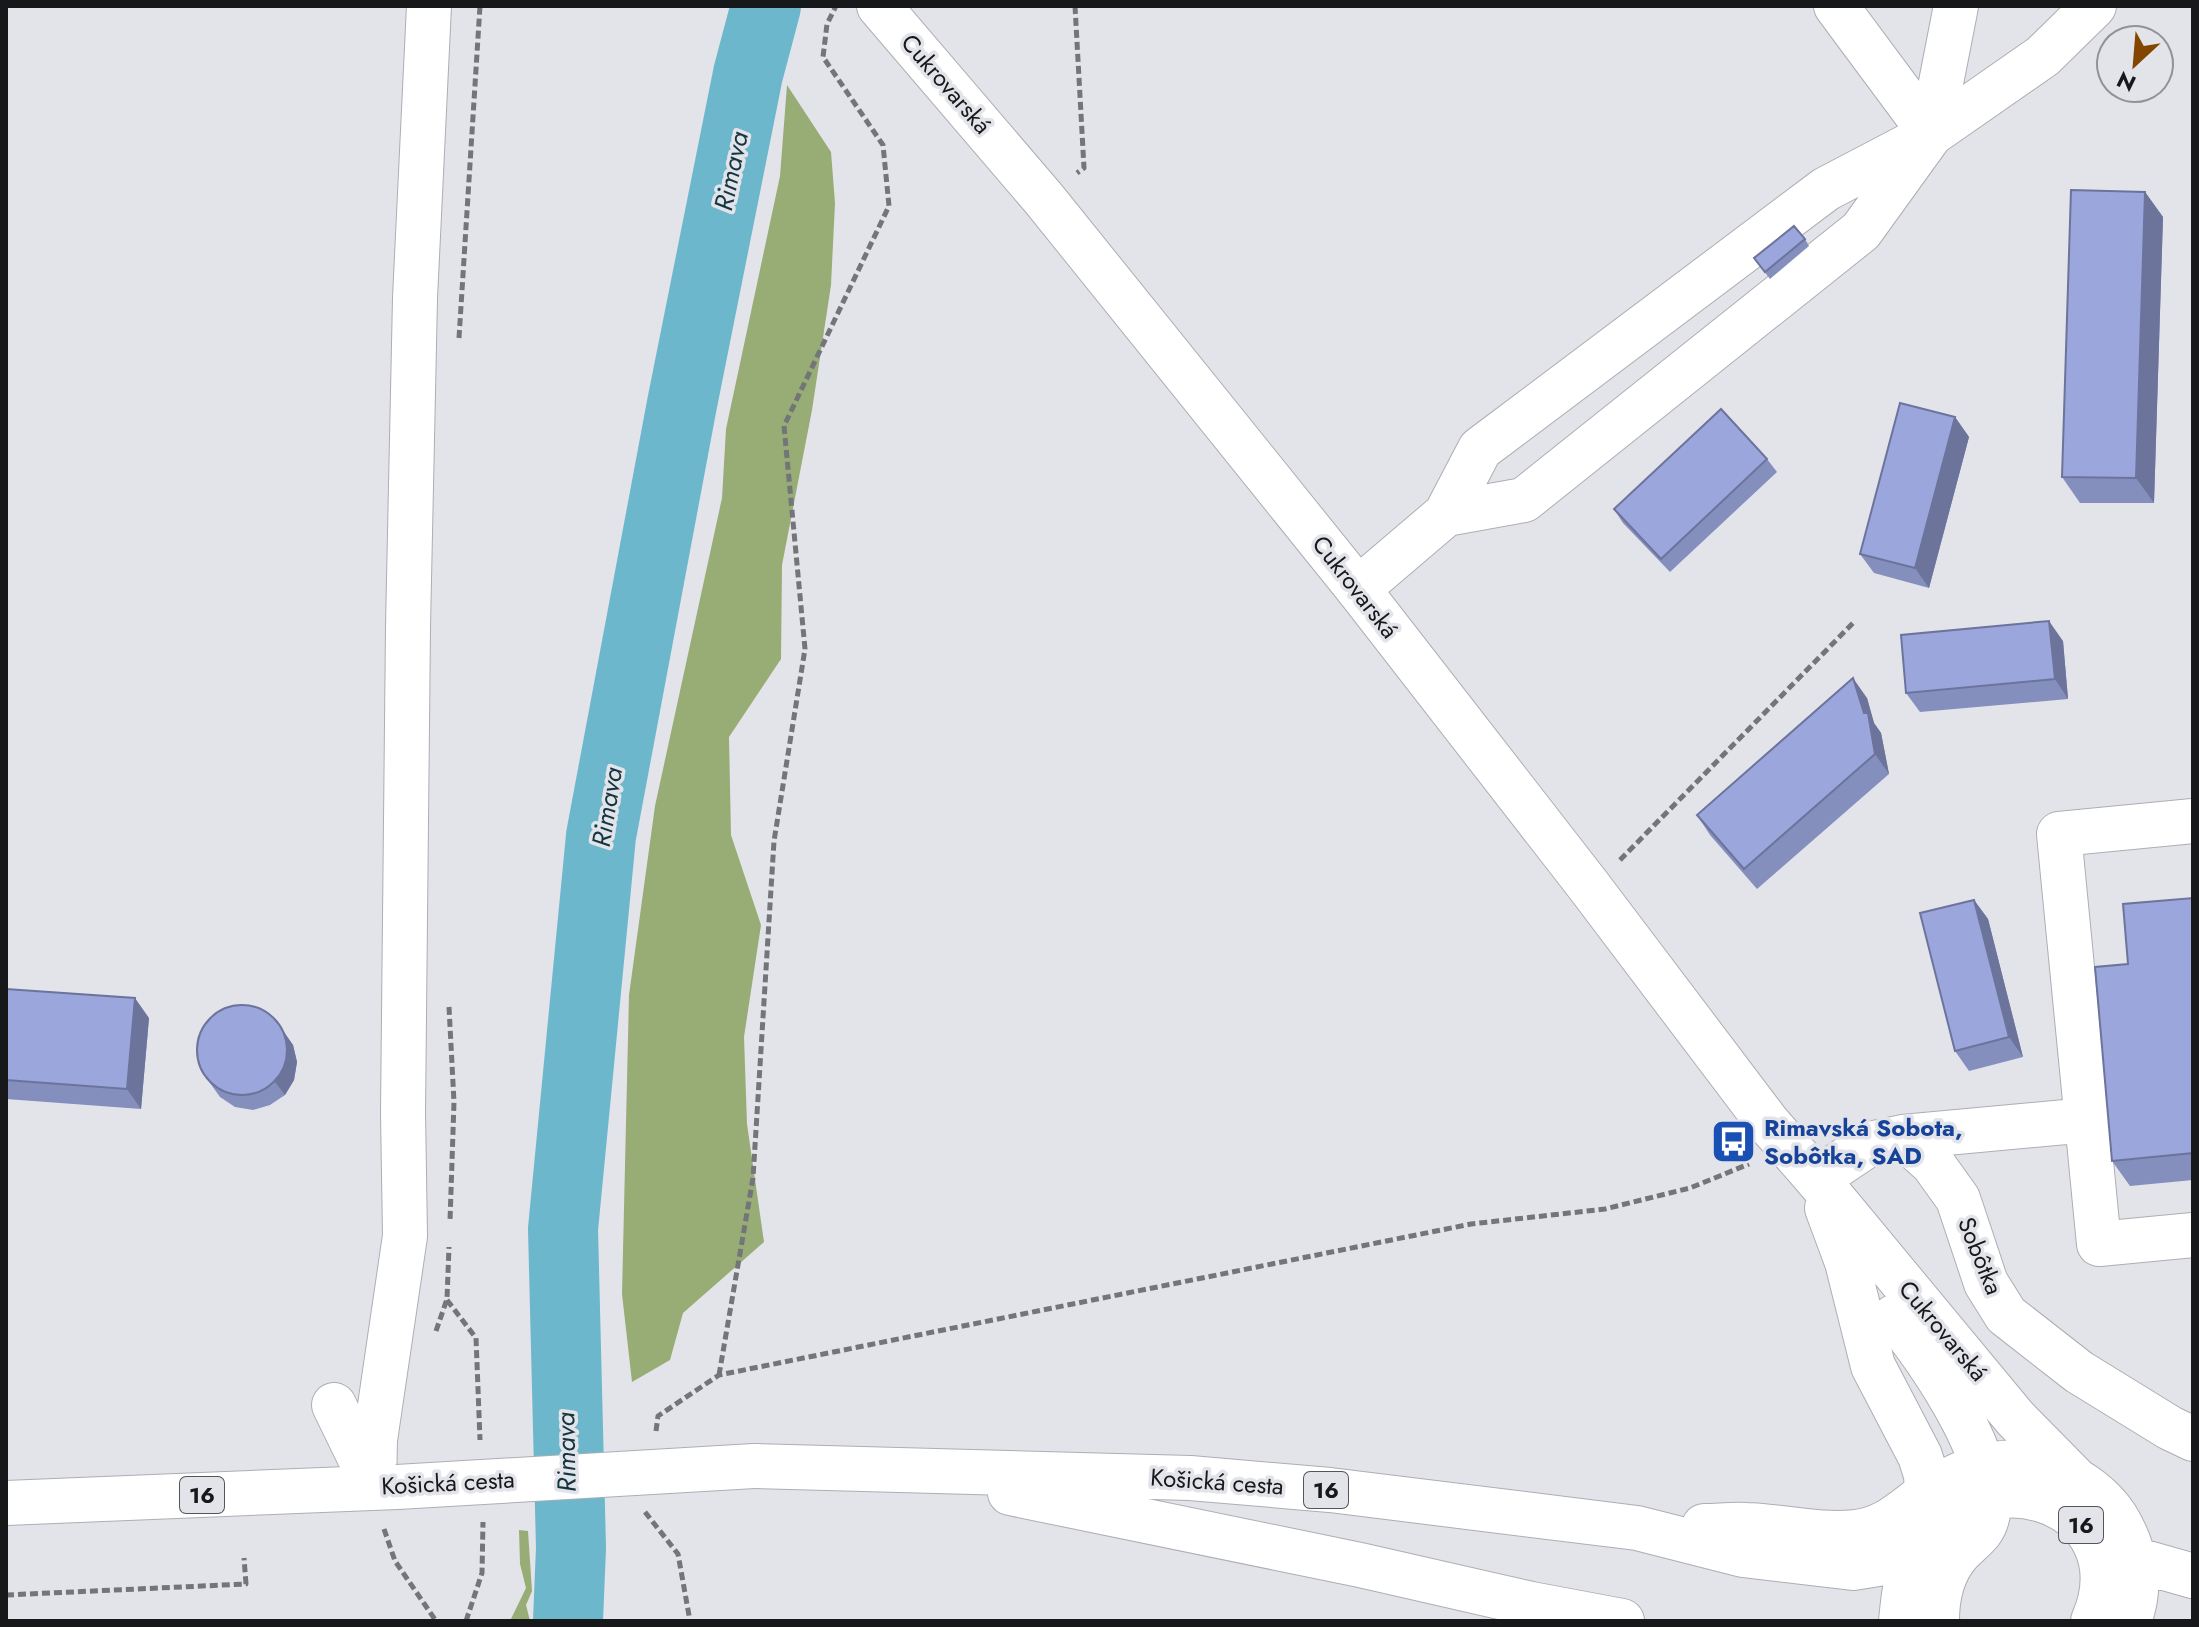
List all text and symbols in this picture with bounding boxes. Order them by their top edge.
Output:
north arrow [2095,24,2175,104]
street label: Cukrovarská [893,26,1000,141]
text: N [2111,64,2141,100]
water label: Rimava [704,127,758,214]
street label: Cukrovarská [1304,528,1407,646]
water label: Rimava [582,764,632,850]
place label: Rimavská Sobota, Sobôtka, SAD [1764,1110,1963,1173]
bus stop icon: Rimavská Sobota, Sobôtka, SAD [1709,1118,1757,1166]
street label: Sobôtka [1949,1212,2012,1300]
street label: Cukrovarská [1891,1273,1996,1389]
water label: Rimava [546,1411,586,1492]
street label: Košická cesta [1149,1459,1285,1504]
street label: Košická cesta [380,1462,516,1503]
road number: 16 [1304,1472,1348,1508]
road number: 16 [180,1477,224,1513]
road number: 16 [2059,1507,2103,1543]

